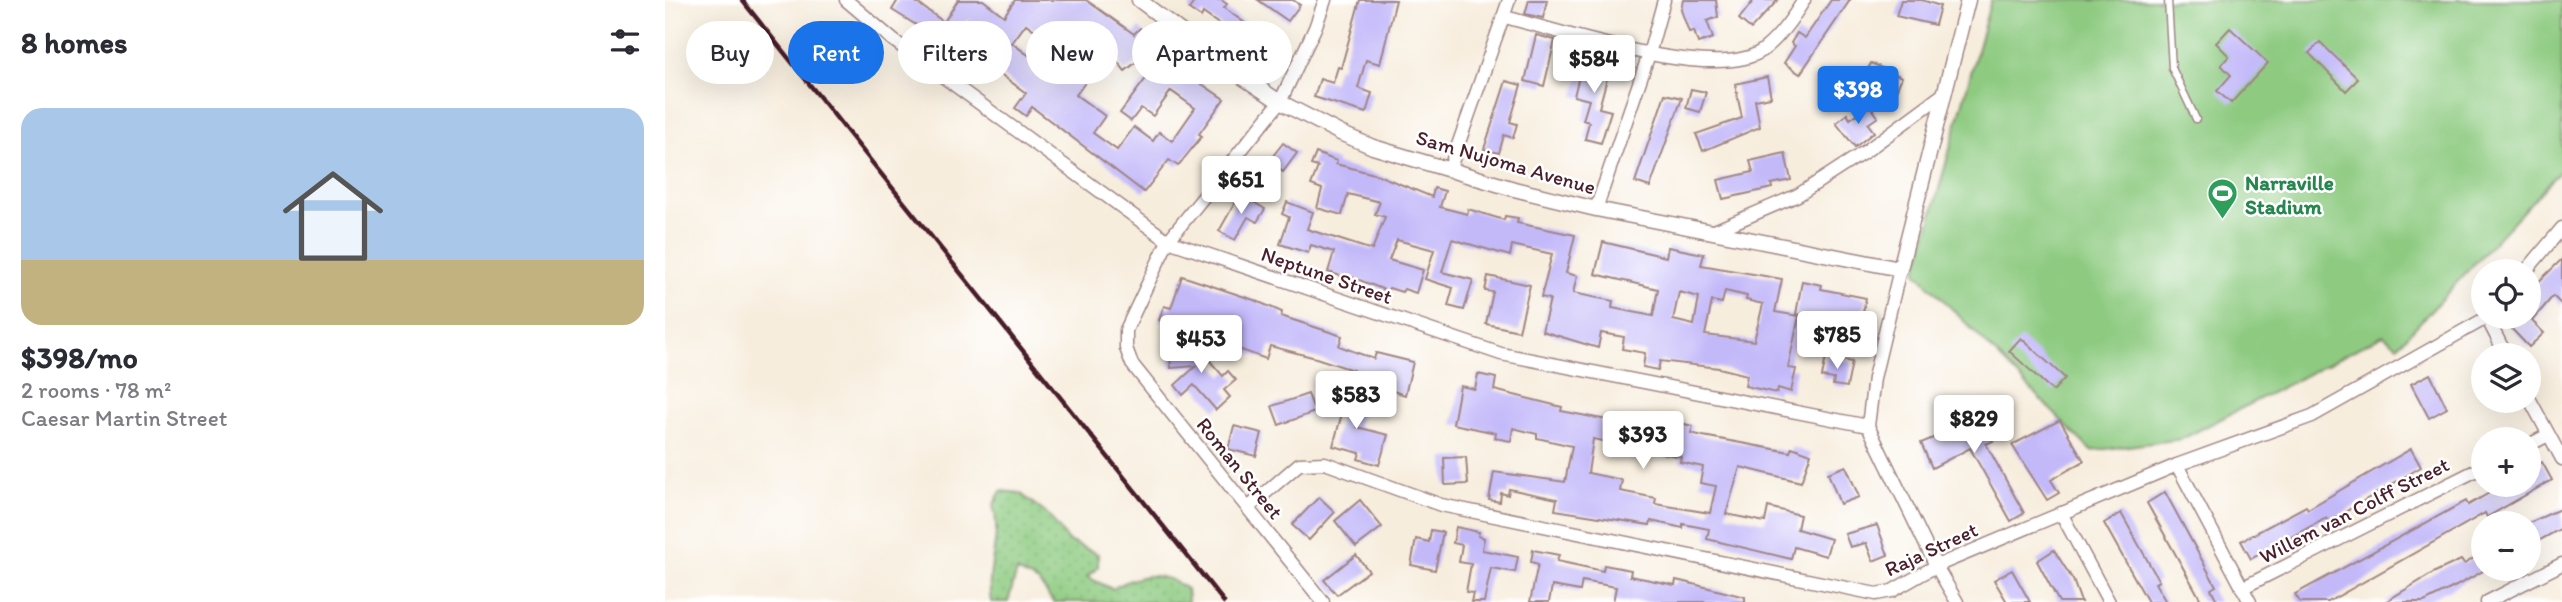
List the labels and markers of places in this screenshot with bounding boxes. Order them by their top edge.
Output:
pin: $584 [1553,36,1635,95]
pin: $398 [1817,66,1899,126]
pin: $651 [1200,156,1282,216]
place label: Narraville Stadium [2245,170,2334,219]
sports icon: Narraville Stadium [2205,177,2239,221]
pin: $785 [1796,312,1878,371]
pin: $453 [1160,316,1242,375]
pin: $583 [1315,372,1397,431]
pin: $829 [1933,396,2015,455]
pin: $393 [1602,412,1684,471]

